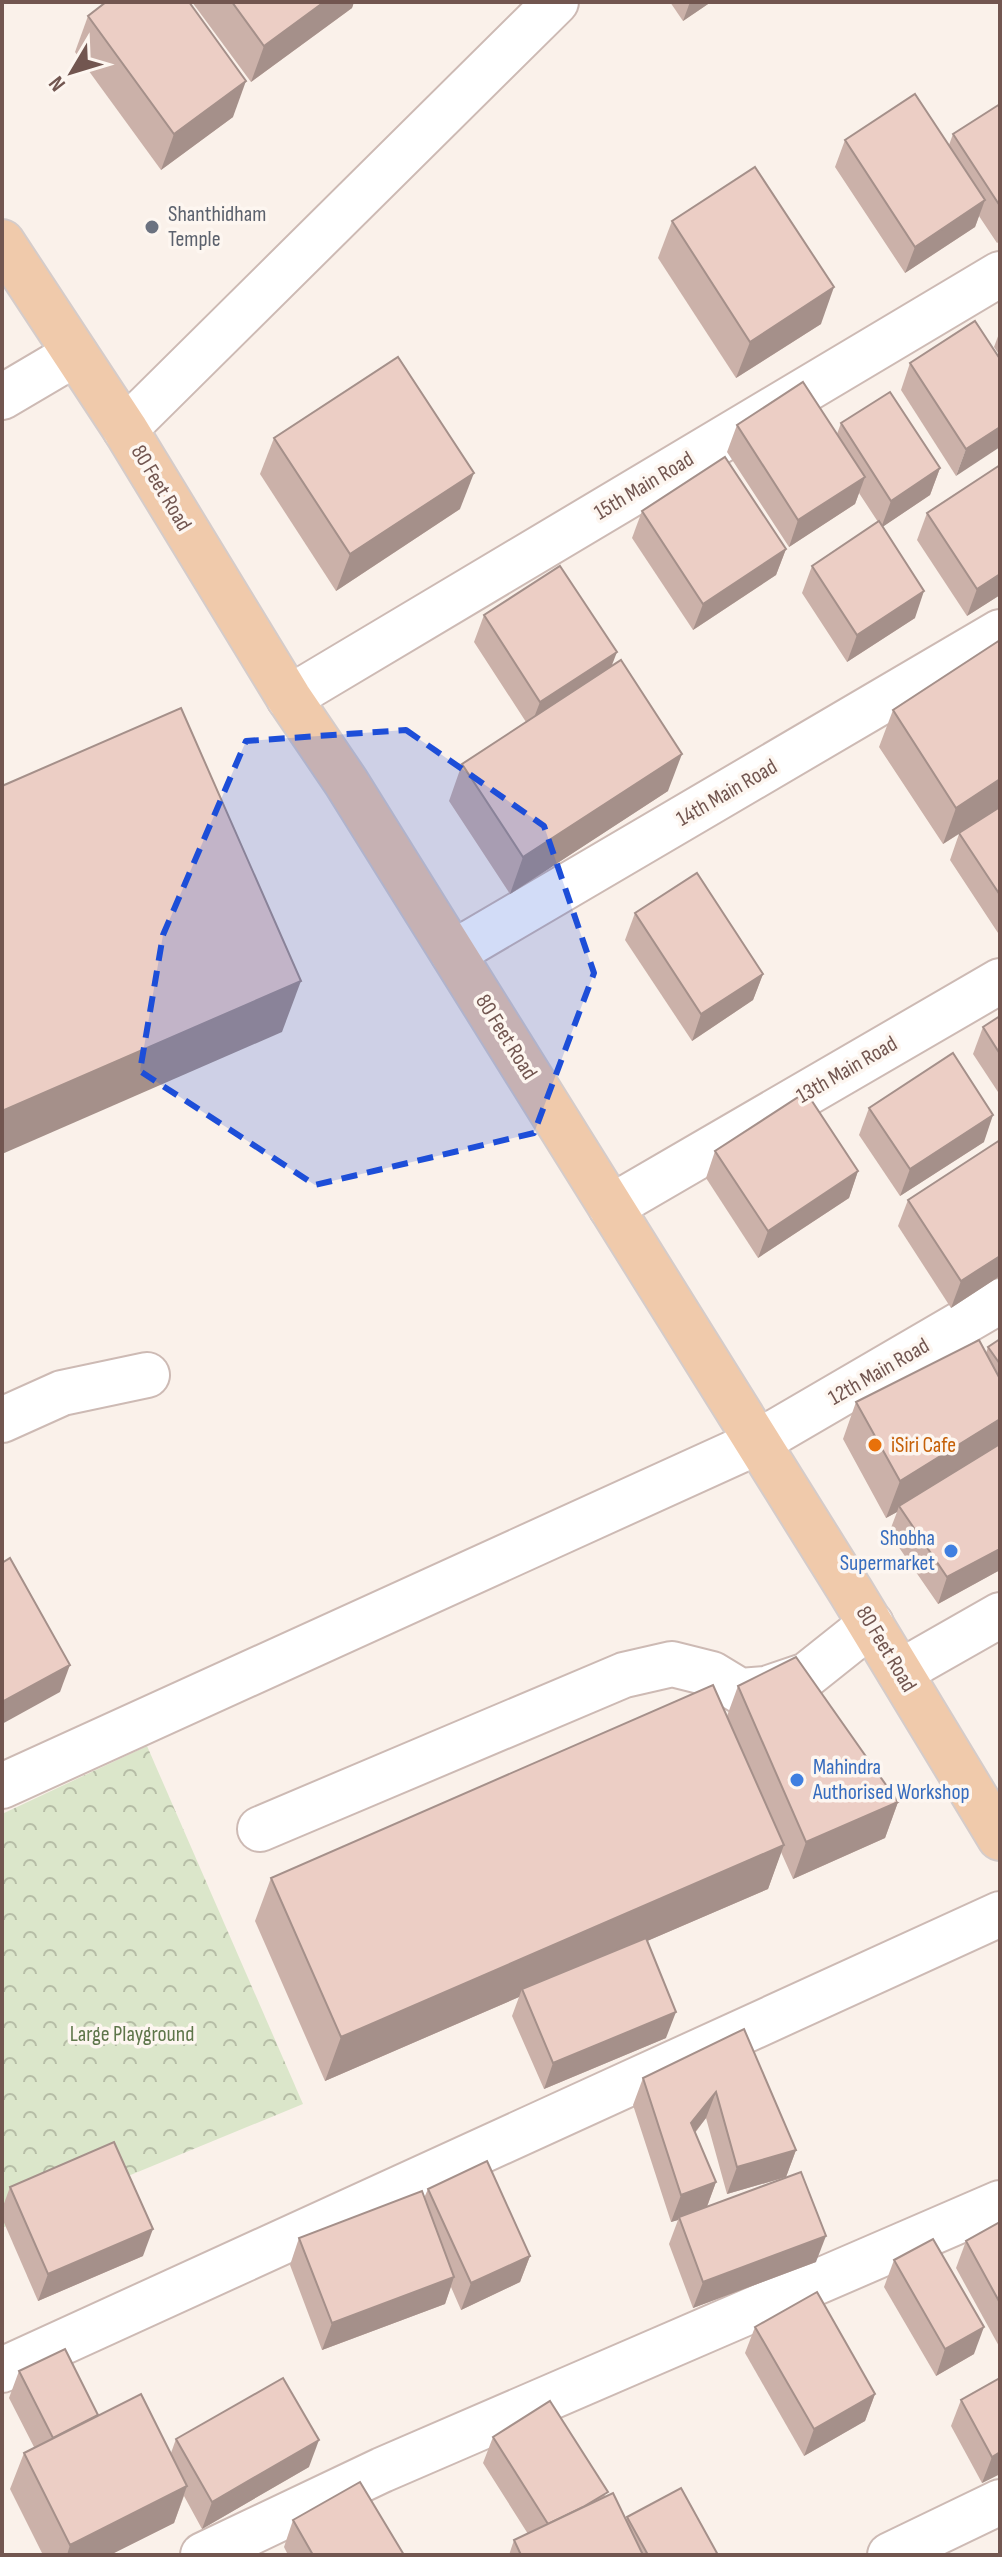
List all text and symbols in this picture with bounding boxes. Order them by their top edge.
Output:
north arrow [32,32,112,112]
text: N [43,70,72,96]
place label: Shanthidham Temple [168,201,266,253]
marker: Shanthidham Temple [143,218,161,236]
street label: 80 Feet Road [125,440,197,536]
street label: 15th Main Road [589,446,699,526]
street label: 14th Main Road [672,753,782,833]
street label: 80 Feet Road [469,989,543,1085]
street label: 13th Main Road [792,1030,902,1110]
street label: 12th Main Road [824,1332,934,1412]
place label: iSiri Cafe [891,1432,956,1459]
marker: iSiri Cafe [866,1436,884,1454]
place label: Shobha Supermarket [840,1525,935,1577]
marker: Shobha Supermarket [942,1542,960,1560]
street label: 80 Feet Road [850,1601,922,1697]
place label: Mahindra Authorised Workshop [812,1754,970,1806]
marker: Mahindra Authorised Workshop [788,1771,806,1789]
park label: Large Playground [70,2021,194,2048]

